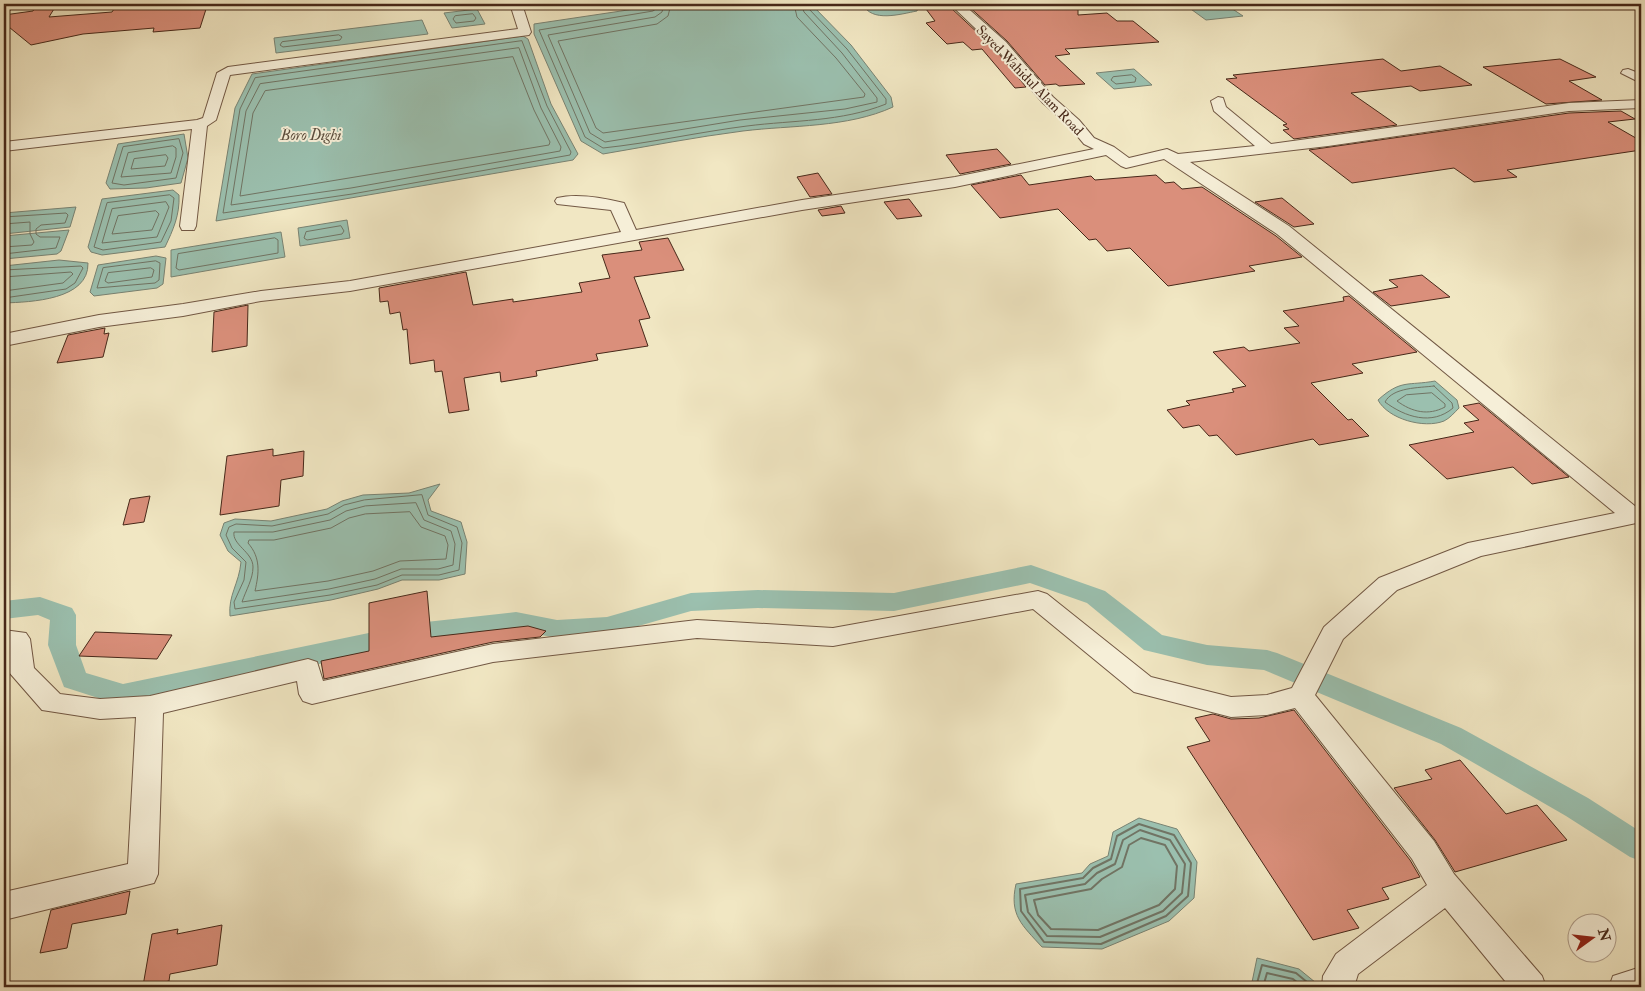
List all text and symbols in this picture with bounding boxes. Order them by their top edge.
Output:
street label: Sayed Wahidul Alam Road [972,22,1087,140]
water label: Boro Dighi [280,126,341,145]
north arrow [1568,914,1618,964]
text: N [1594,926,1614,943]

